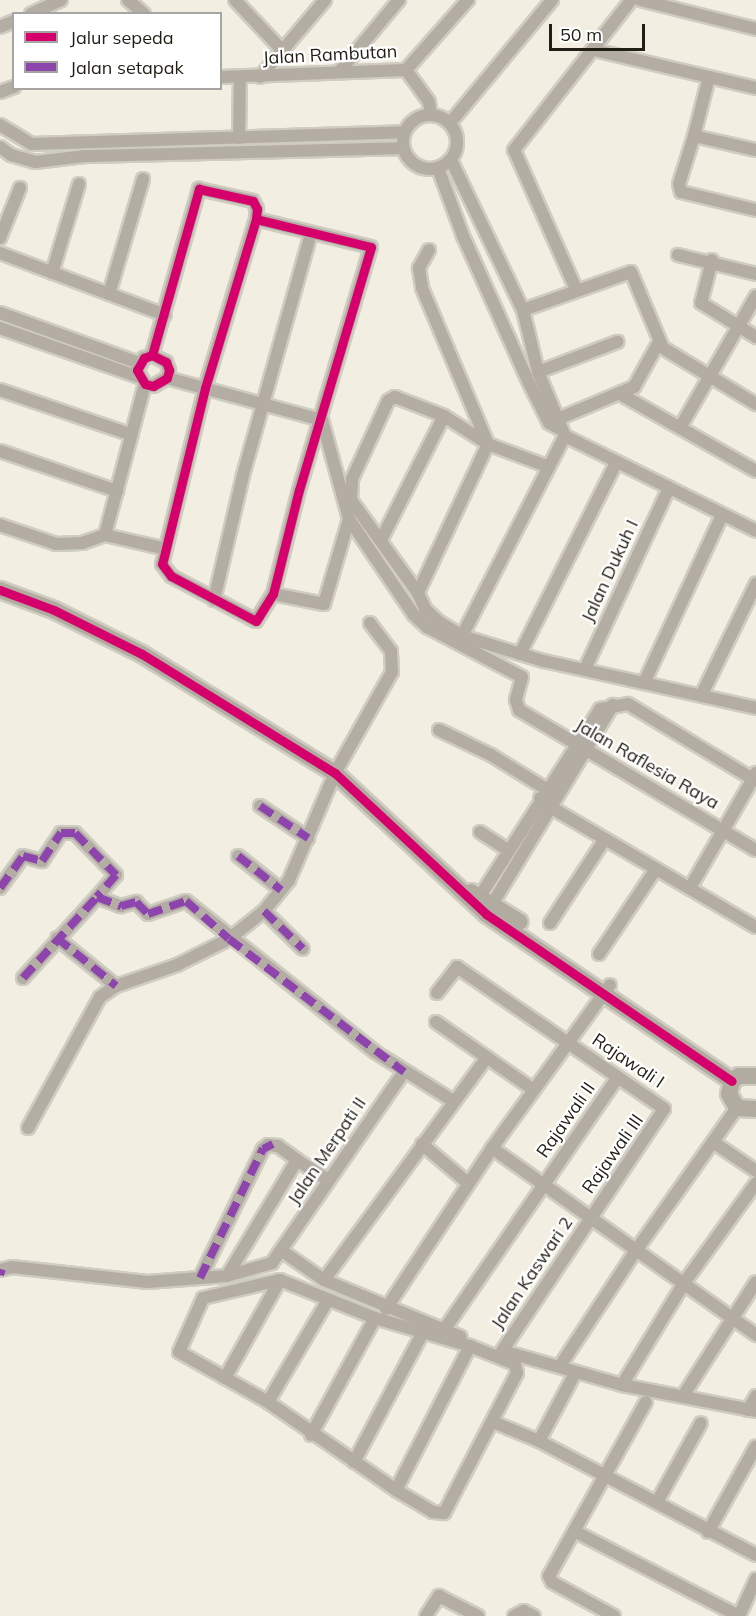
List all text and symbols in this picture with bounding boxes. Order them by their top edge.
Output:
legend [12,12,222,90]
scale bar [552,12,648,50]
text: 50 m [560,23,602,46]
text: Jalur sepeda [70,26,174,49]
street label: Jalan Rambutan [262,41,398,69]
text: Jalan setapak [70,56,184,79]
street label: Jalan Dukuh I [577,516,643,626]
street label: Jalan Raflesia Raya [571,714,723,814]
street label: Rajawali I [588,1029,668,1093]
street label: Rajawali II [532,1078,600,1162]
street label: Jalan Merpati II [283,1093,371,1209]
street label: Rajawali III [578,1110,648,1198]
street label: Jalan Kaswari 2 [487,1213,577,1333]

